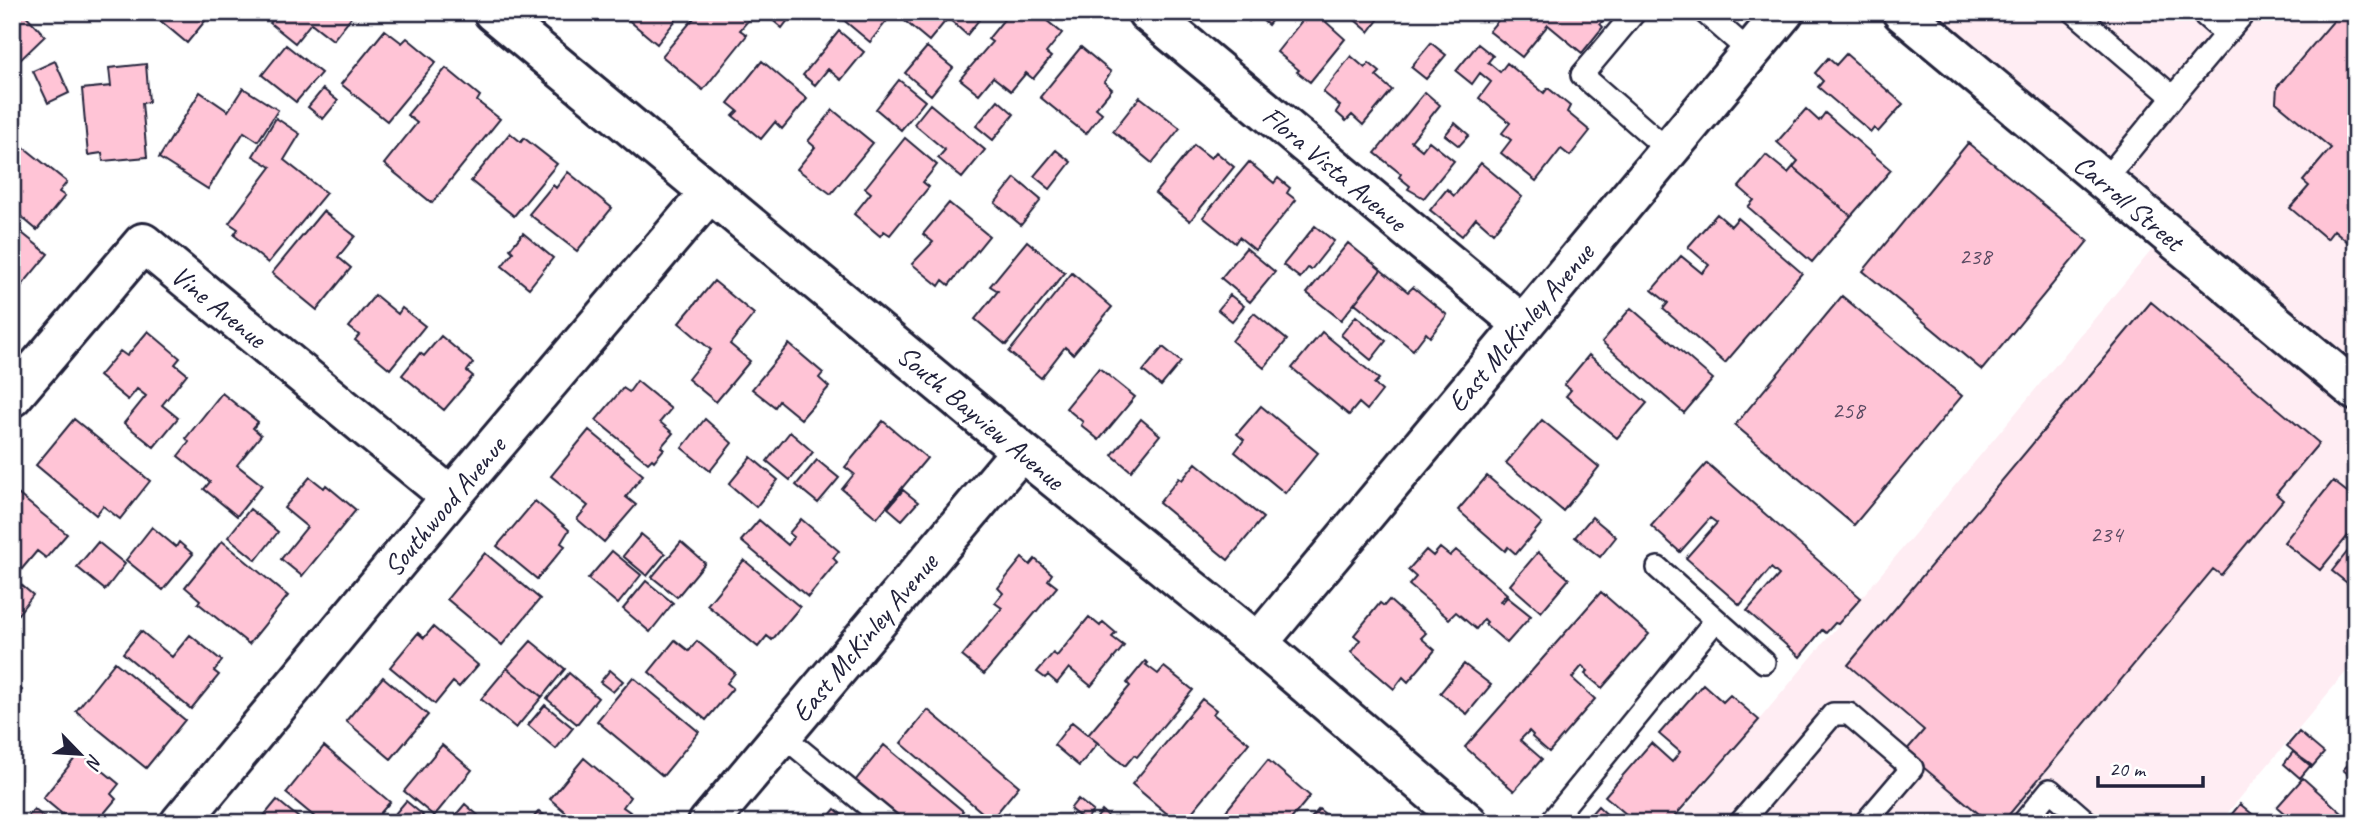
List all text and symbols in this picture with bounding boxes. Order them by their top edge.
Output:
street label: Flora Vista Avenue [1256,98,1415,240]
street label: Carroll Street [2067,146,2193,260]
street label: East McKinley Avenue [1440,234,1602,419]
house number: 238 [1959,241,1993,271]
street label: Vine Avenue [164,258,275,356]
street label: South Bayview Avenue [890,337,1073,499]
house number: 258 [1832,395,1866,425]
street label: Southwood Avenue [376,428,514,583]
house number: 234 [2090,519,2124,549]
street label: East McKinley Avenue [784,544,946,729]
north arrow [46,720,116,790]
scale bar [2098,744,2204,788]
text: N [80,750,108,774]
text: 20 m [2109,756,2147,782]

